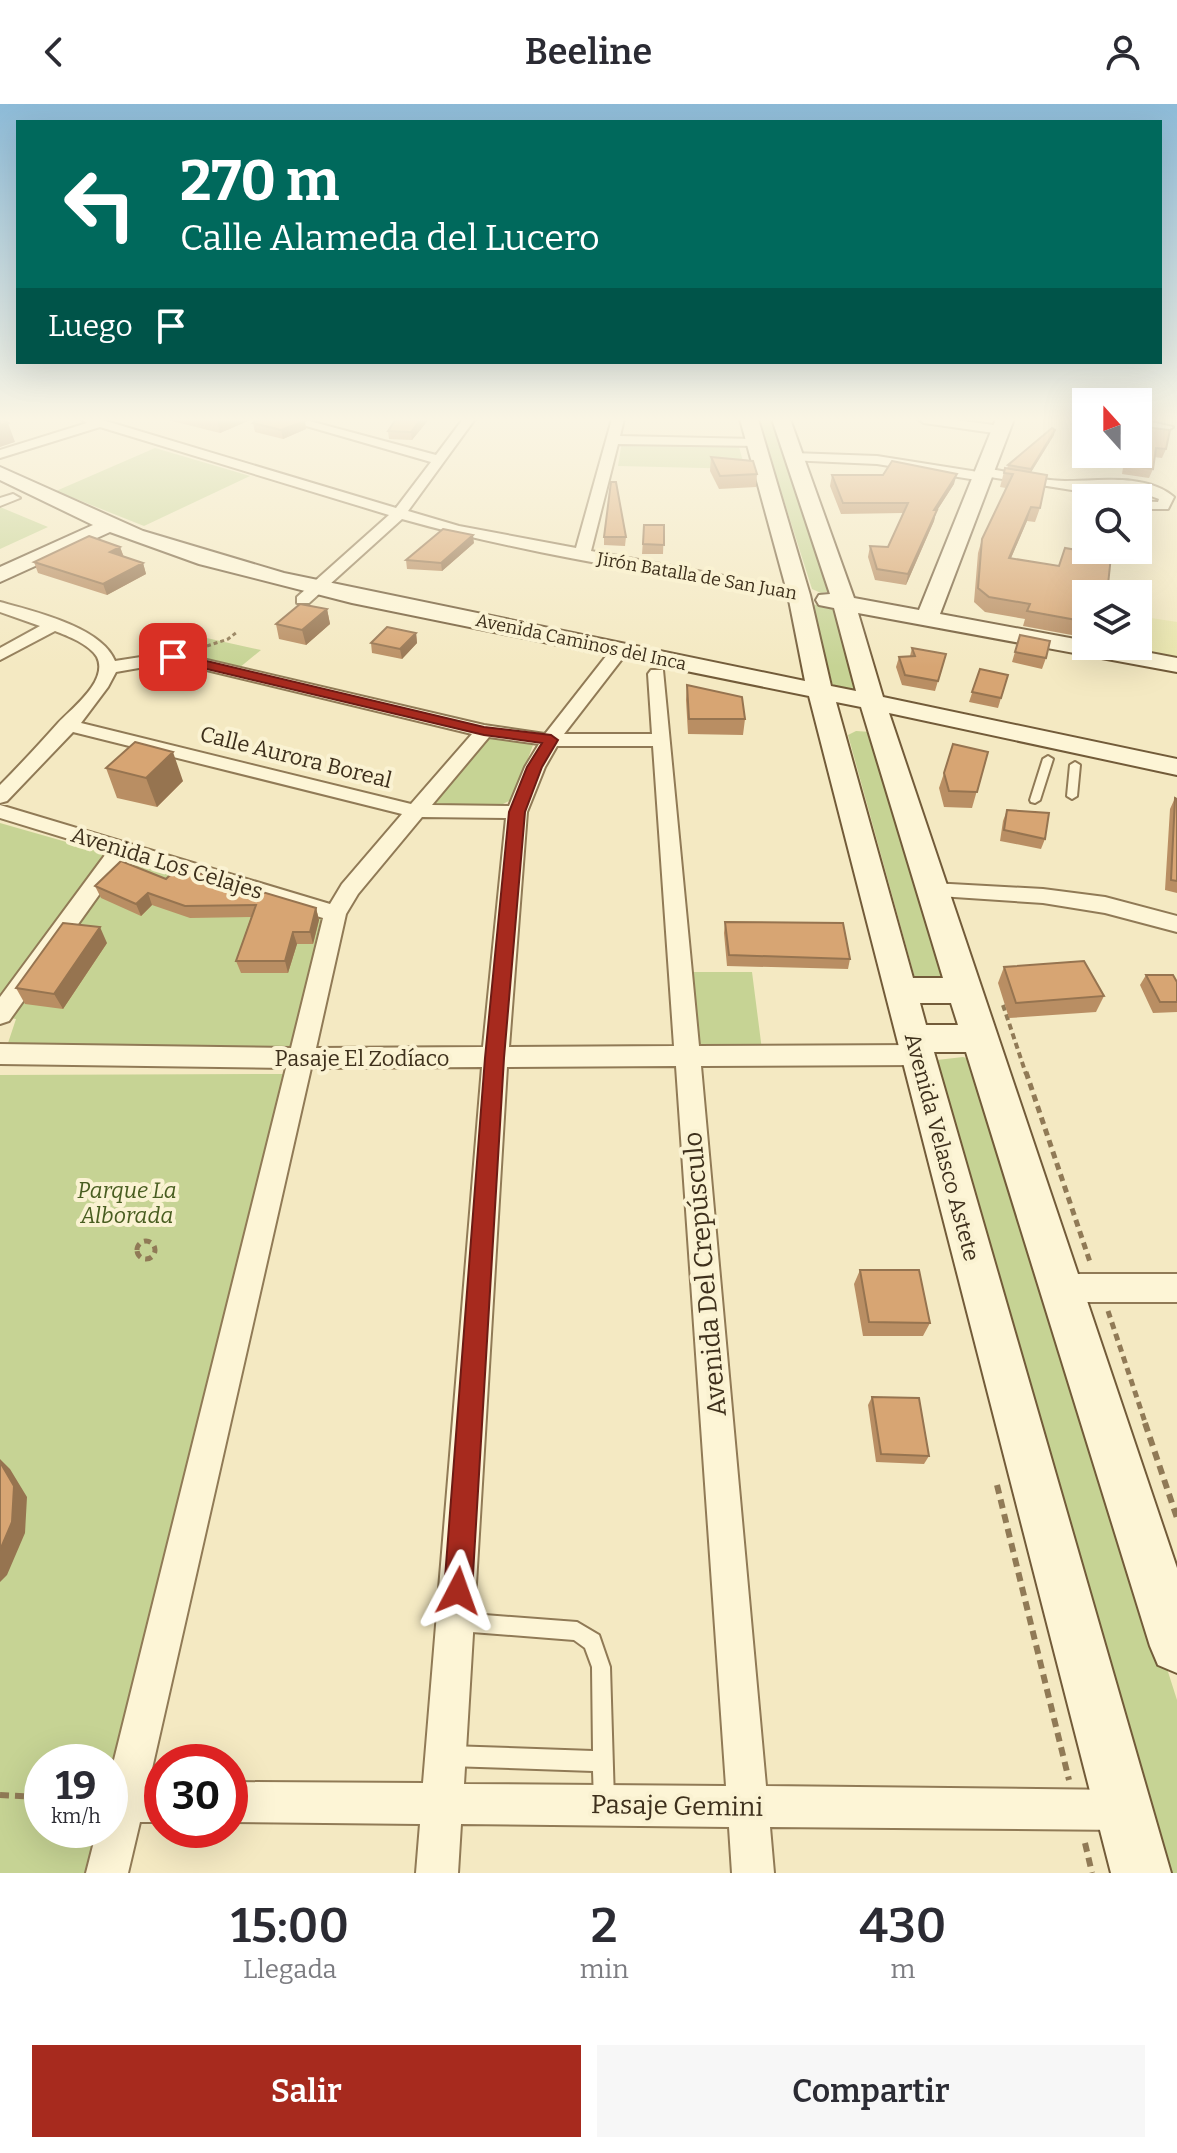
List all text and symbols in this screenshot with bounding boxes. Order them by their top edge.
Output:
icon: back [32,30,76,74]
text: Beeline [525,30,652,74]
icon: person [1101,30,1145,74]
text: 270 m [180,148,340,215]
icon: left [48,152,152,256]
text: Calle Alameda del Lucero [180,216,600,260]
icon: arrive [149,304,193,348]
text: Luego [48,308,133,344]
north arrow [1072,388,1152,468]
map controls [1072,388,1152,660]
button: search [1072,484,1152,564]
street label: Jirón Batalla de San Juan [594,547,799,605]
button: layers [1072,580,1152,660]
street label: Avenida Caminos del Inca [474,609,689,675]
pin [139,623,207,691]
icon: arrive [151,635,195,679]
street label: Calle Aurora Boreal [197,720,395,794]
street label: Avenida Los Celajes [68,821,266,905]
street label: Avenida Velasco Astete [899,1030,985,1264]
street label: Pasaje El Zodíaco [275,1045,449,1072]
street label: Avenida Del Crepúsculo [677,1131,733,1417]
park label: Parque La Alborada [77,1177,177,1229]
position arrow [416,1549,500,1633]
speed limit sign: 30 [144,1744,248,1848]
text: 19 [56,1762,96,1810]
street label: Pasaje Gemini [591,1789,764,1823]
text: km/h [51,1804,101,1828]
text: 15:00 [231,1897,349,1955]
text: 2 [591,1897,618,1955]
text: 430 [859,1897,946,1955]
text: Llegada [243,1954,337,1985]
text: min [580,1954,629,1985]
text: m [890,1954,915,1985]
button: Salir [32,2045,581,2137]
button: Compartir [597,2045,1145,2137]

